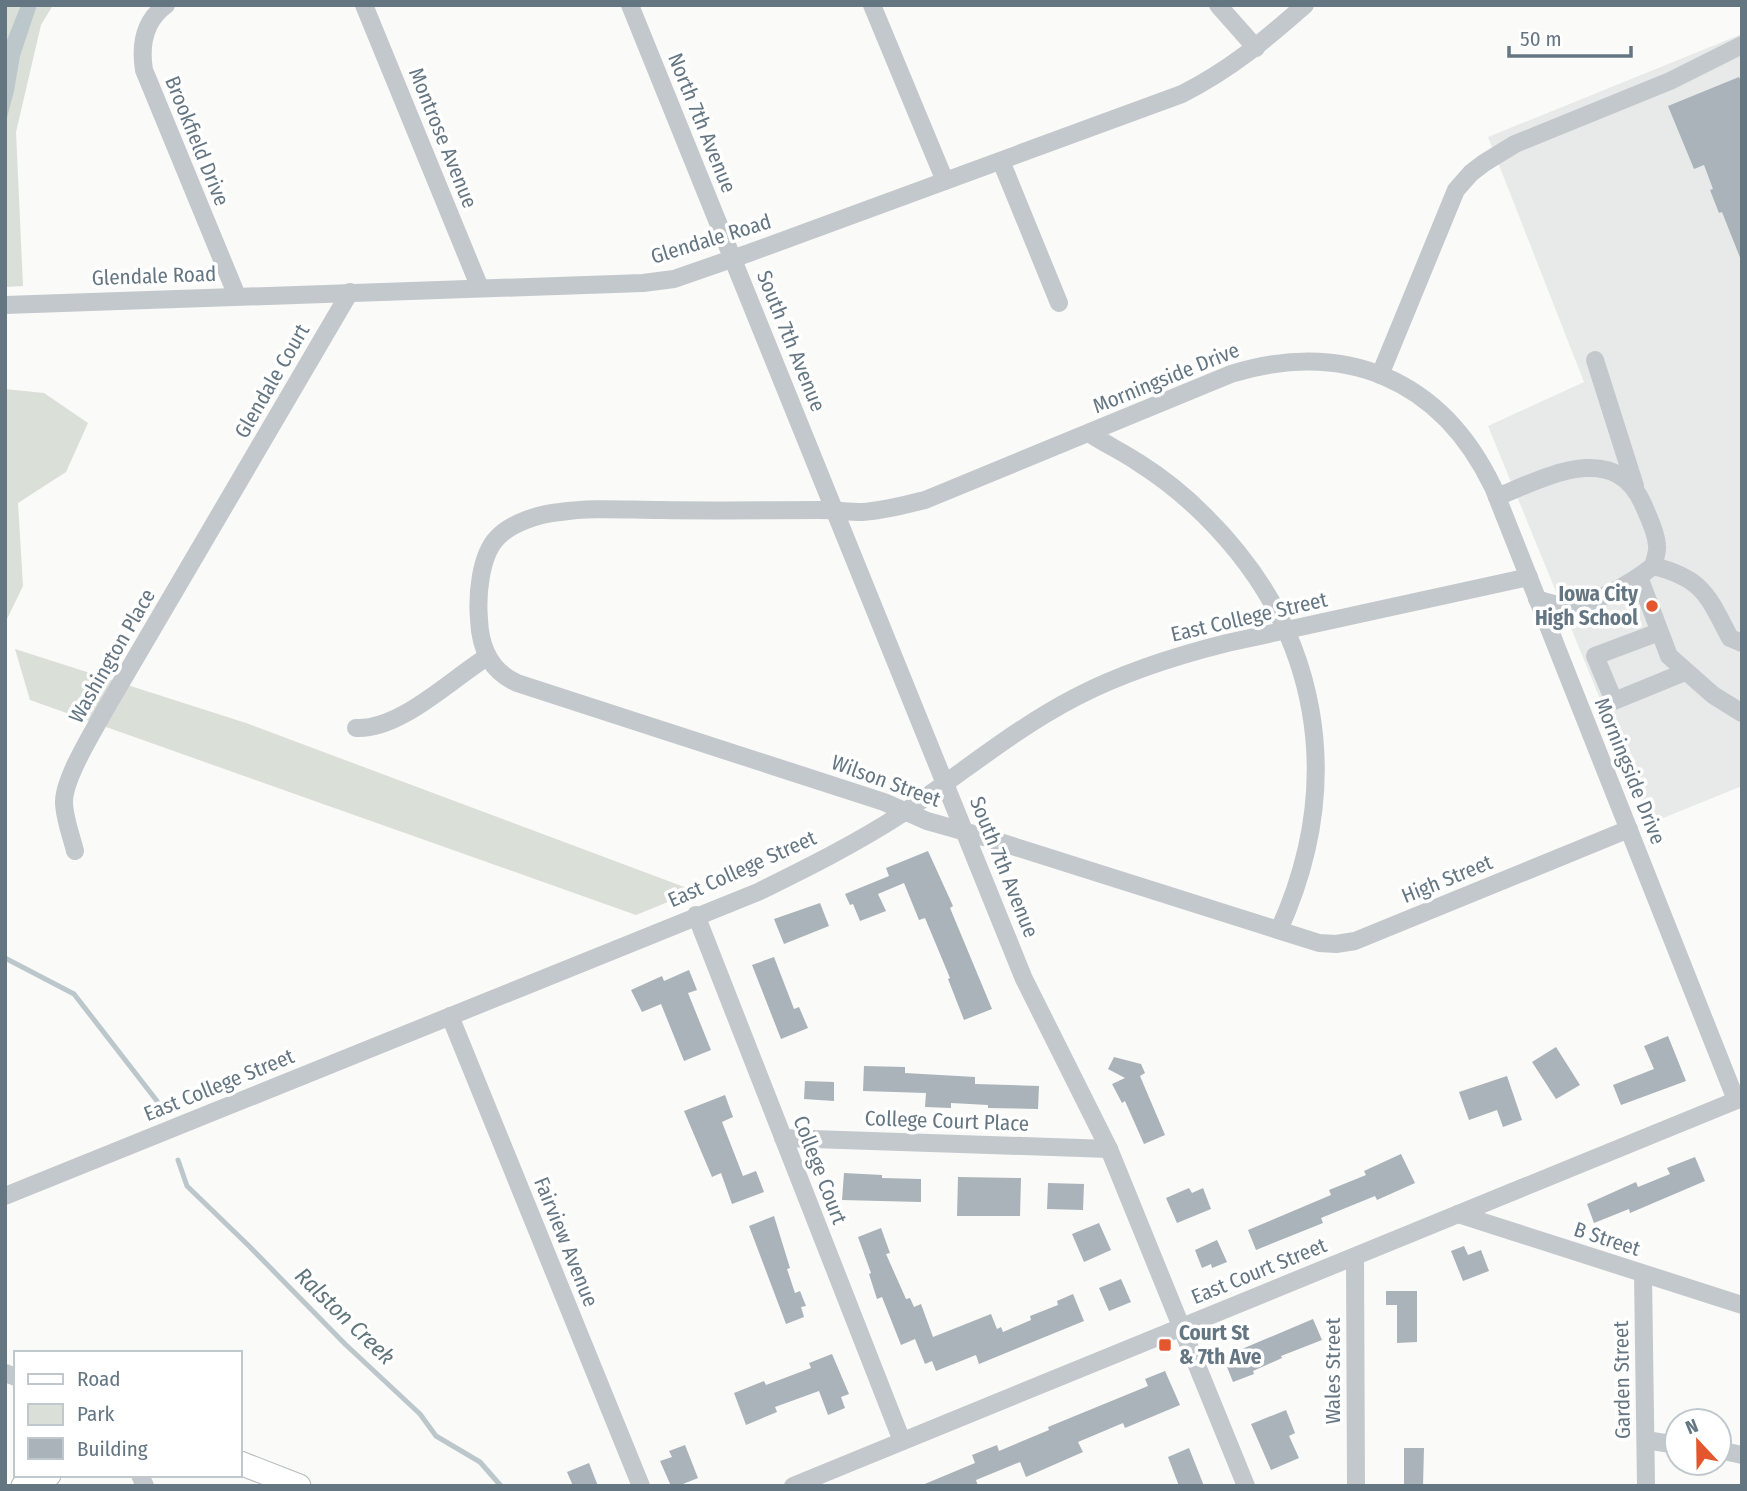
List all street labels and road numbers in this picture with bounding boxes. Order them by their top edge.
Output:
street label: North 7th Avenue [662,49,742,197]
street label: Montrose Avenue [403,64,483,212]
street label: Brookfield Drive [159,72,235,210]
street label: Glendale Road [648,208,774,270]
street label: Glendale Road [91,261,217,291]
street label: South 7th Avenue [751,267,831,415]
street label: Glendale Court [229,319,315,443]
street label: Morningside Drive [1089,337,1243,419]
street label: Washington Place [63,584,161,728]
street label: East College Street [1168,586,1330,648]
street label: Morningside Drive [1589,694,1671,848]
street label: Wilson Street [828,749,944,813]
street label: South 7th Avenue [964,793,1044,941]
street label: East College Street [664,825,820,913]
street label: High Street [1398,849,1496,909]
street label: East College Street [140,1043,298,1127]
street label: College Court Place [864,1105,1030,1137]
street label: College Court [787,1112,853,1228]
street label: Fairview Avenue [528,1173,604,1311]
street label: B Street [1571,1216,1644,1262]
street label: East Court Street [1188,1232,1331,1310]
street label: Wales Street [1320,1318,1346,1424]
street label: Garden Street [1608,1320,1636,1439]

